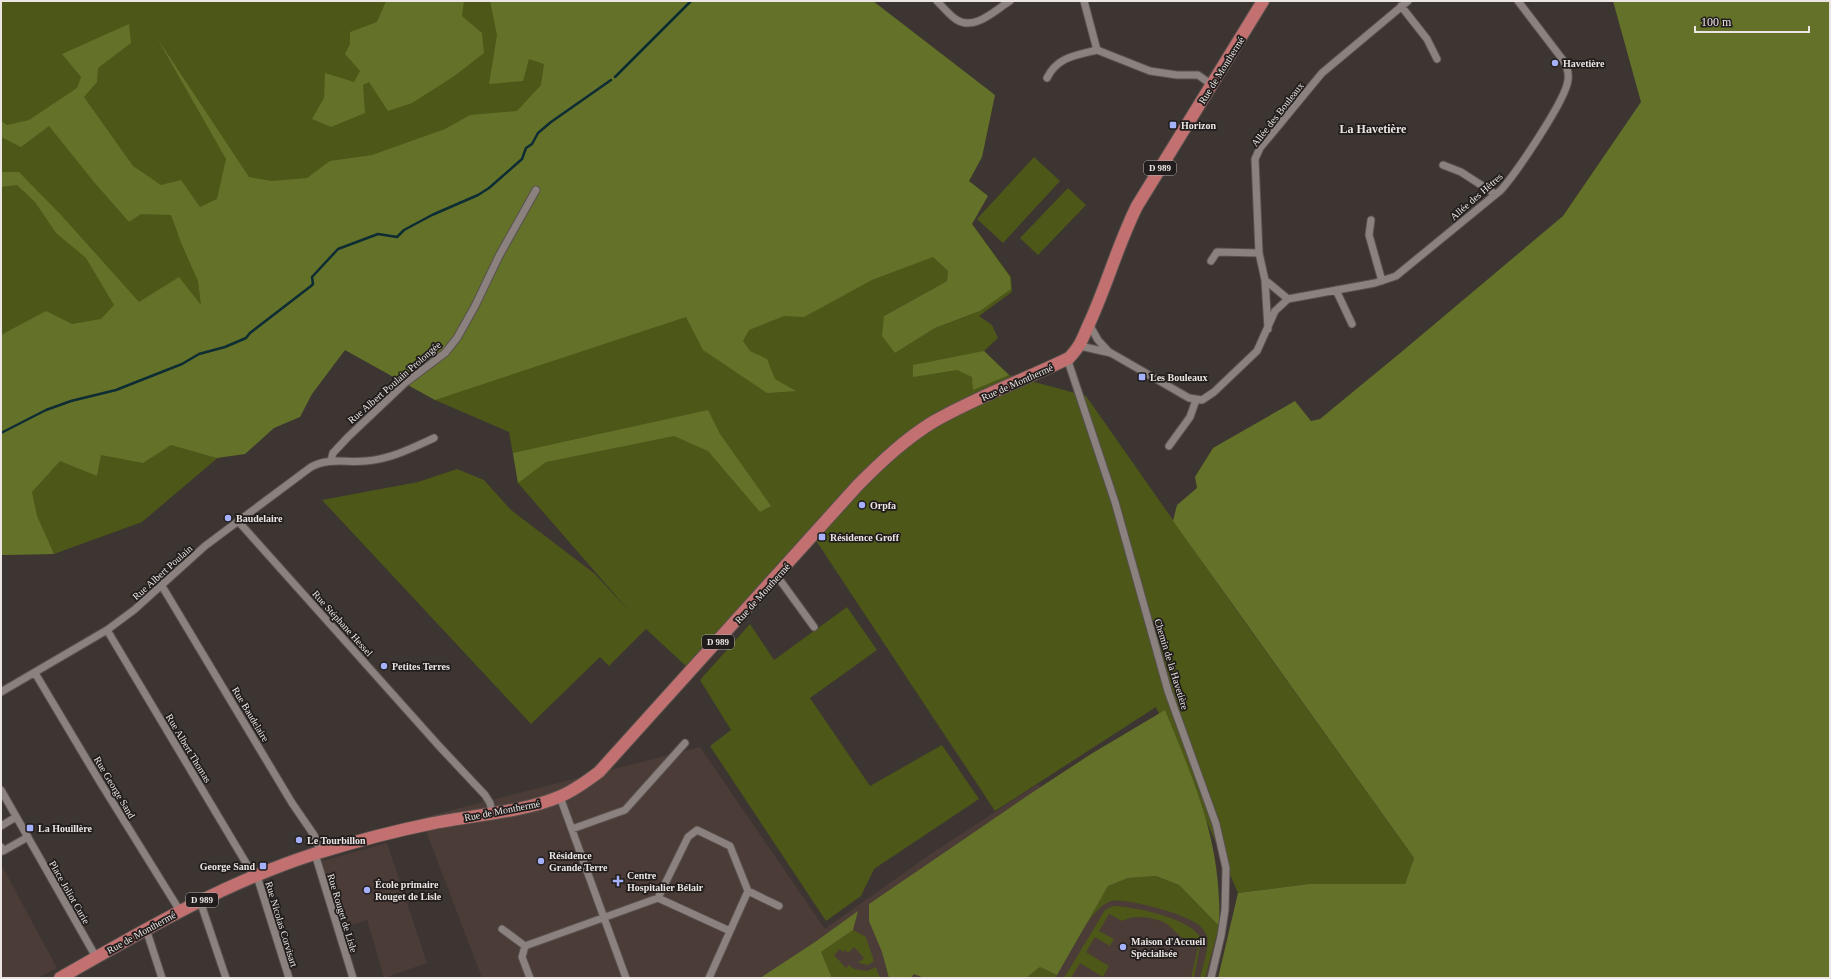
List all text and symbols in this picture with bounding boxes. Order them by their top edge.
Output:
scale bar [1695,8,1809,34]
text: 100 m [1701,15,1732,29]
street label: Rue de Monthermé [1196,34,1247,106]
marker: Havetière [1550,58,1560,68]
place label: Havetière [1563,58,1605,69]
street label: Allée des Bouleaux [1249,80,1306,149]
marker: Horizon [1168,120,1178,130]
place label: Horizon [1181,120,1216,131]
district label: La Havetière [1340,122,1407,136]
road number: D 989 [1144,161,1176,175]
street label: Allée des Hêtres [1448,170,1505,222]
street label: Rue Albert Poulain Prolongée [346,339,444,426]
street label: Rue de Monthermé [980,362,1055,403]
marker: Les Bouleaux [1137,372,1147,382]
place label: Les Bouleaux [1150,372,1208,383]
marker: Orpfa [857,500,867,510]
place label: Orpfa [870,500,896,511]
marker: Baudelaire [223,513,233,523]
place label: Baudelaire [236,513,283,524]
marker: Résidence Groff [817,532,827,542]
place label: Résidence Groff [830,532,900,543]
street label: Rue Albert Poulain [130,543,195,602]
street label: Rue de Monthermé [732,561,793,626]
street label: Rue Stéphane Hessel [310,588,375,659]
street label: Chemin de la Havetière [1152,617,1191,712]
road number: D 989 [702,635,734,649]
marker: Petites Terres [379,661,389,671]
place label: Petites Terres [392,661,450,672]
street label: Rue Baudelaire [230,685,272,744]
street label: Rue Albert Thomas [164,712,213,785]
street label: Rue George Sand [92,754,137,820]
street label: Rue de Monthermé [463,798,542,823]
marker: La Houillère [25,823,35,833]
place label: La Houillère [38,823,93,834]
marker: Le Tourbillon [294,835,304,845]
place label: Le Tourbillon [307,835,366,846]
place label: Résidence Grande Terre [549,850,608,873]
marker: Résidence Grande Terre [536,856,546,866]
street label: Place Joliot Curie [47,859,92,926]
place label: George Sand [200,861,255,872]
marker: George Sand [258,861,268,871]
place label: Centre Hospitalier Bélair [627,870,704,893]
street label: Rue Rouget de Lisle [325,872,360,954]
marker: Centre Hospitalier Bélair [612,875,624,887]
place label: École primaire Rouget de Lisle [375,879,442,902]
street label: Rue Nicolas Corvisart [263,880,300,968]
marker: École primaire Rouget de Lisle [362,885,372,895]
road number: D 989 [186,893,218,907]
street label: Rue de Monthermé [105,909,178,956]
place label: Maison d'Accueil Spécialisée [1131,936,1205,959]
marker: Maison d'Accueil Spécialisée [1118,942,1128,952]

